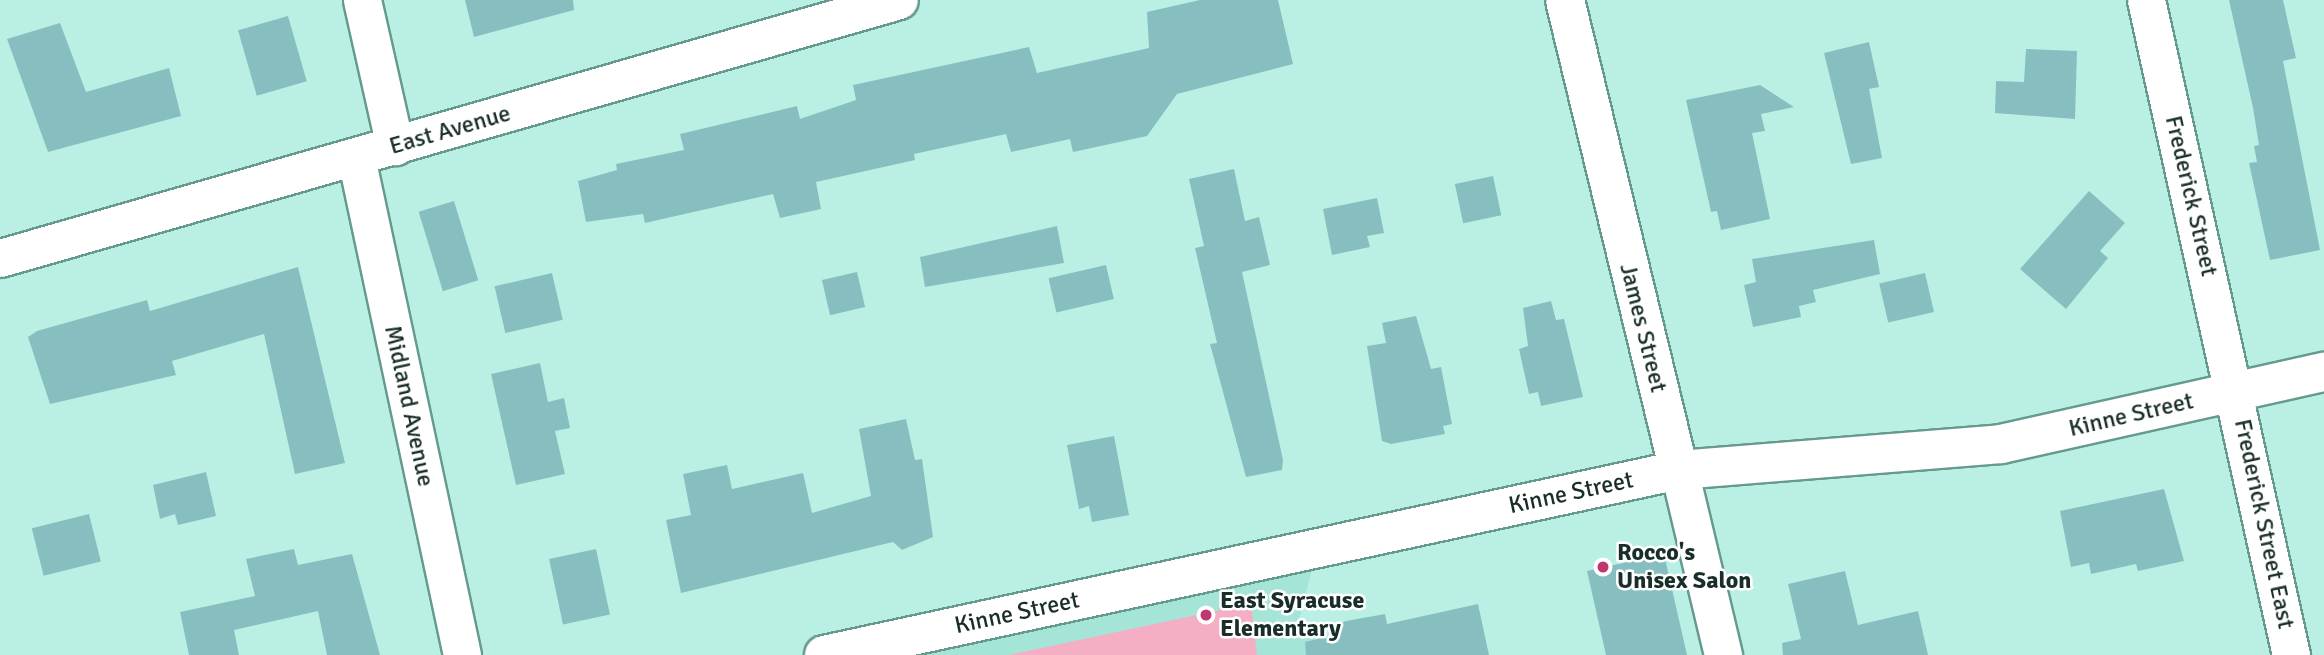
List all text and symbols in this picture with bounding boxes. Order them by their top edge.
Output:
street label: East Avenue [386,99,514,161]
street label: Frederick Street [2159,113,2223,279]
street label: James Street [1613,261,1673,395]
street label: Midland Avenue [378,323,440,489]
street label: Kinne Street [2066,387,2196,443]
street label: Frederick Street East [2228,416,2300,632]
street label: Kinne Street [1506,466,1636,520]
place label: Rocco's Unisex Salon [1617,539,1751,595]
marker: Rocco's Unisex Salon [1595,559,1611,575]
street label: Kinne Street [952,586,1082,640]
place label: East Syracuse Elementary [1220,587,1364,643]
marker: East Syracuse Elementary [1198,607,1214,623]

